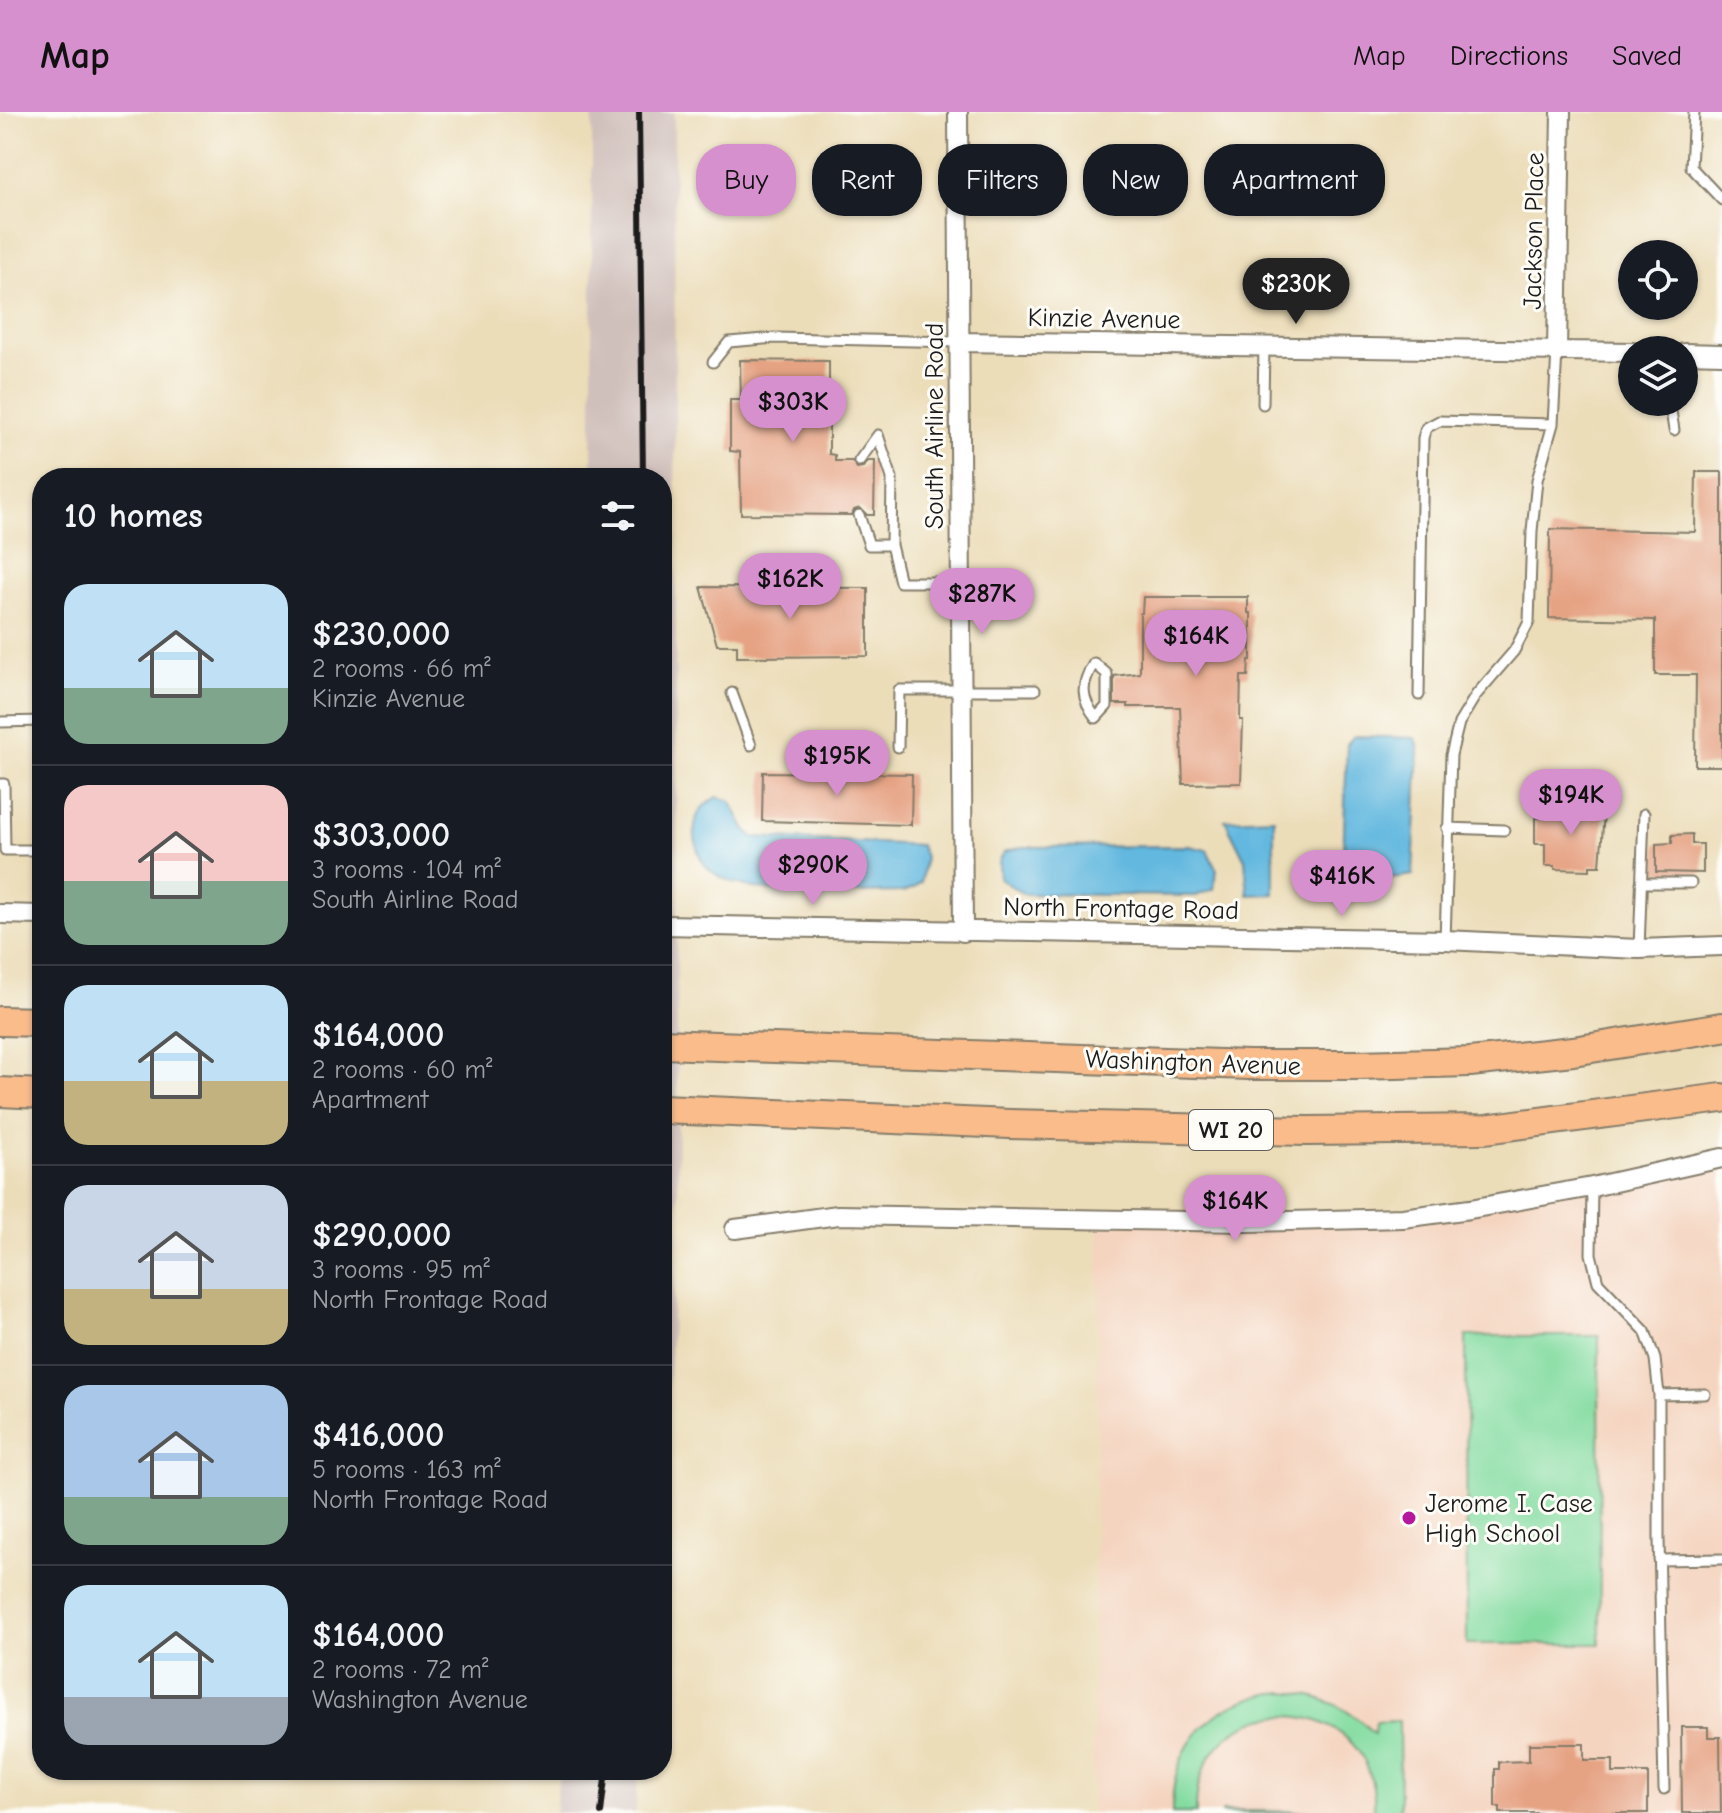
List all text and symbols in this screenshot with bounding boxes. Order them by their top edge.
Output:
text: Map [40,34,110,78]
text: Map [1353,40,1406,72]
text: Directions [1450,40,1568,72]
text: Saved [1612,40,1682,72]
chip: Buy [696,144,796,216]
chip: Rent [812,144,922,216]
chip: Filters [938,144,1067,216]
chip: New [1083,144,1188,216]
chip: Apartment [1204,144,1385,216]
street label: Jackson Place [1518,152,1550,310]
map controls [1618,240,1698,416]
button: locate [1618,240,1698,320]
pin: $230K [1240,258,1352,326]
text: $230K [1261,269,1331,299]
street label: Kinzie Avenue [1027,303,1181,335]
street label: South Airline Road [920,323,950,529]
button: layers [1618,336,1698,416]
pin: $303K [737,376,849,444]
text: $303K [758,387,828,417]
icon: filters [596,494,640,538]
text: 10 homes [64,496,203,536]
pin: $162K [734,553,846,621]
text: $162K [756,564,824,594]
pin: $287K [926,568,1038,636]
text: $287K [948,579,1016,609]
pin: $164K [1140,610,1252,678]
text: $230,000 [312,614,450,654]
icon: home [128,616,224,712]
text: $164K [1163,621,1229,651]
text: 2 rooms · 66 m² [312,654,491,684]
text: Kinzie Avenue [312,684,465,714]
pin: $195K [781,730,893,798]
text: $195K [803,741,871,771]
pin: $194K [1515,769,1627,837]
text: $194K [1538,780,1604,810]
text: $303,000 [312,815,450,855]
icon: home [128,817,224,913]
pin: $290K [757,839,869,907]
text: $290K [777,850,849,880]
pin: $416K [1286,850,1398,918]
text: 3 rooms · 104 m² [312,855,501,885]
text: $416K [1309,861,1375,891]
text: South Airline Road [312,885,519,915]
street label: North Frontage Road [1003,892,1239,926]
text: $164,000 [312,1015,444,1055]
icon: home [128,1017,224,1113]
street label: Washington Avenue [1085,1044,1301,1082]
text: 2 rooms · 60 m² [312,1055,493,1085]
text: Apartment [312,1085,428,1115]
road number: WI 20 [1189,1110,1273,1150]
pin: $164K [1179,1175,1291,1243]
text: $164K [1202,1186,1268,1216]
text: $290,000 [312,1215,451,1255]
icon: home [128,1217,224,1313]
text: 3 rooms · 95 m² [312,1255,490,1285]
text: North Frontage Road [312,1285,548,1315]
text: $416,000 [312,1415,444,1455]
icon: home [128,1417,224,1513]
text: 5 rooms · 163 m² [312,1455,501,1485]
text: North Frontage Road [312,1485,548,1515]
place label: Jerome I. Case High School [1425,1489,1593,1549]
marker: Jerome I. Case High School [1400,1509,1418,1527]
text: $164,000 [312,1615,444,1655]
icon: home [128,1617,224,1713]
text: 2 rooms · 72 m² [312,1655,489,1685]
text: Washington Avenue [312,1685,528,1715]

